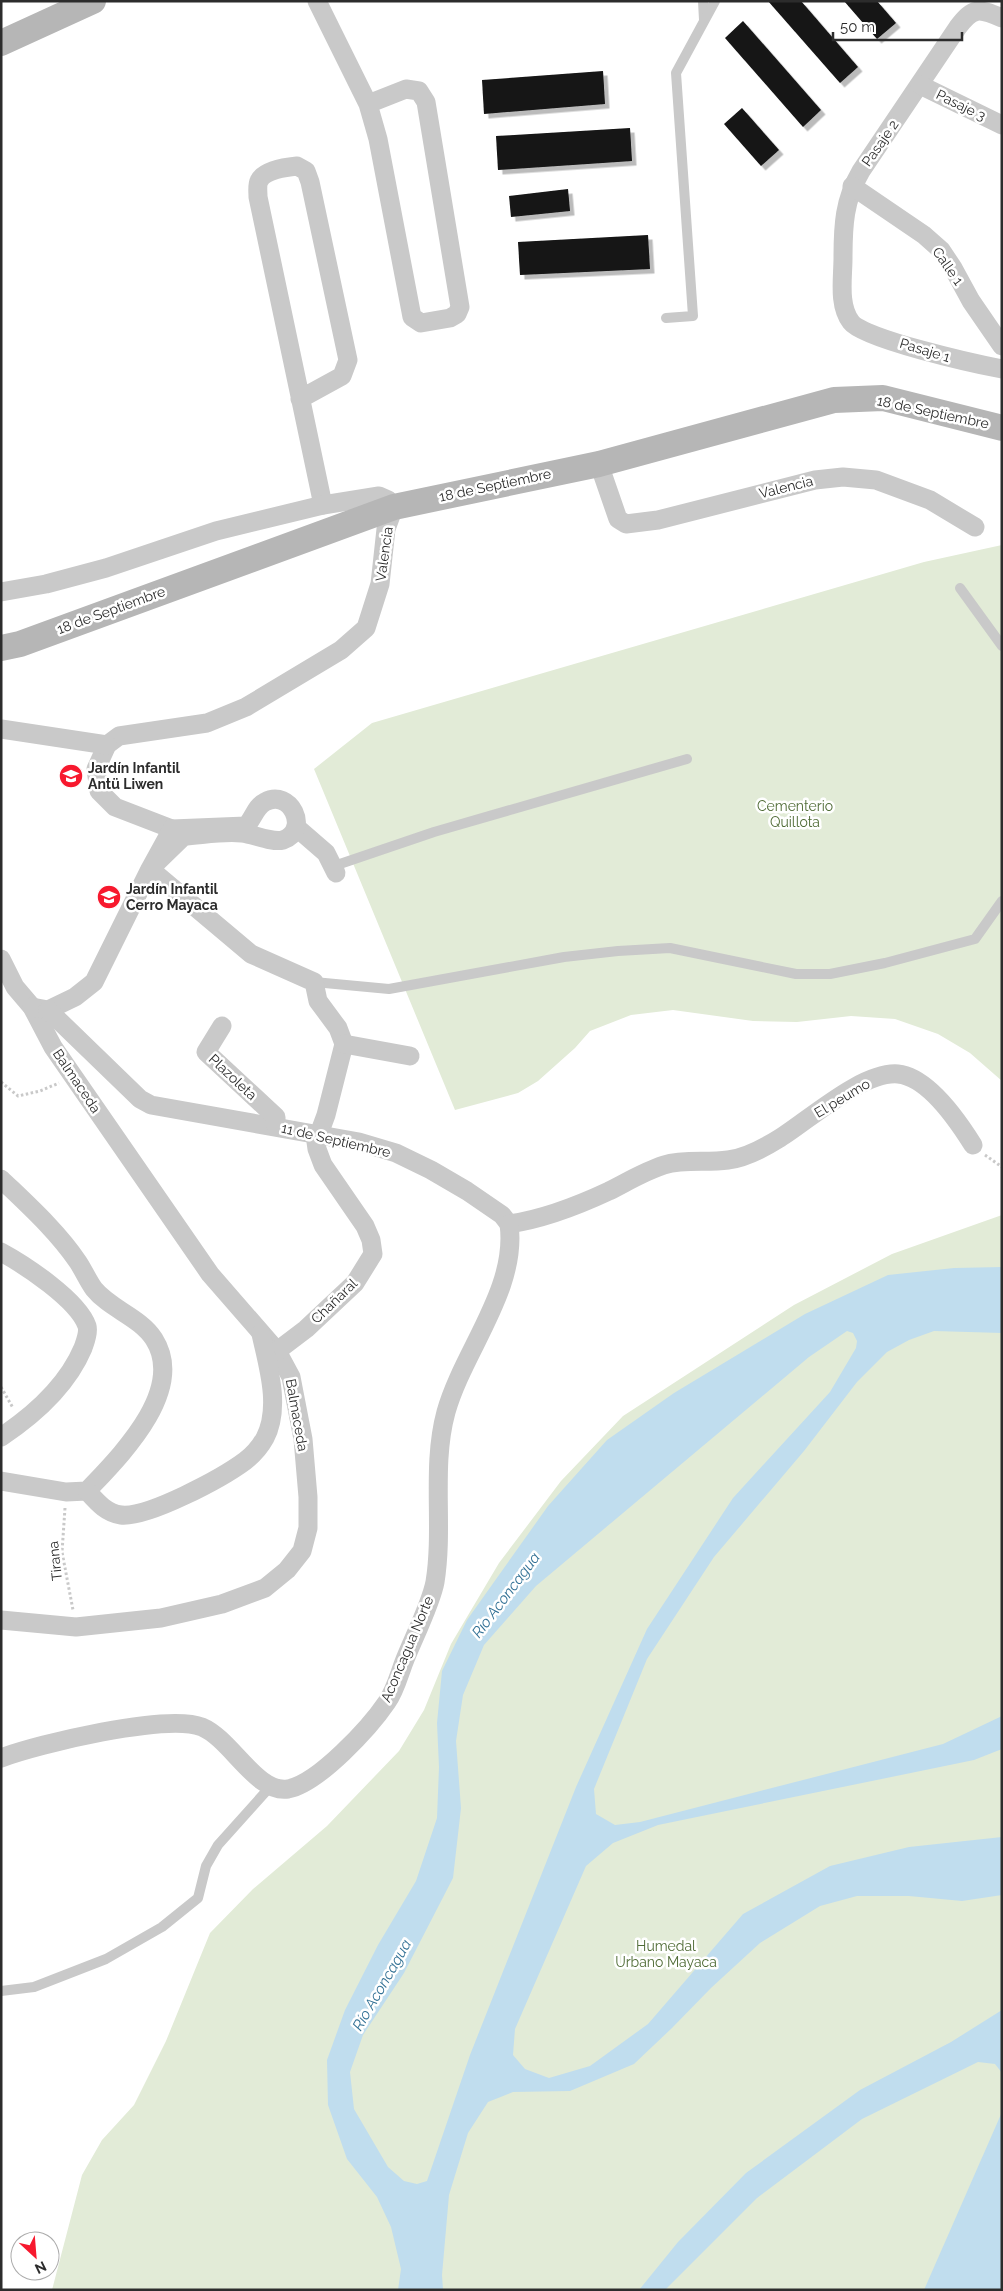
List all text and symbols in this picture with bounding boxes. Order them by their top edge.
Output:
scale bar [833,10,962,42]
text: 50 m [840,18,875,36]
street label: Pasaje 3 [934,86,988,124]
street label: Pasaje 2 [858,117,902,169]
street label: Calle 1 [929,244,967,288]
street label: Pasaje 1 [898,335,952,365]
street label: 18 de Septiembre [876,392,990,432]
street label: 18 de Septiembre [438,465,552,505]
street label: Valencia [757,473,815,501]
street label: Valencia [372,526,396,582]
street label: 18 de Septiembre [55,583,167,637]
place label: Jardín Infantil Antü Liwen [88,760,180,792]
school or university icon: Jardín Infantil Antü Liwen [58,763,84,789]
park label: Cementerio Quillota [757,798,833,830]
place label: Jardín Infantil Cerro Mayaca [126,881,218,913]
school or university icon: Jardín Infantil Cerro Mayaca [96,884,122,910]
street label: Balmaceda [50,1046,104,1116]
street label: Plazoleta [206,1051,260,1103]
street label: El peumo [811,1075,873,1121]
street label: 11 de Septiembre [280,1120,392,1160]
street label: Chañaral [308,1275,360,1327]
street label: Balmaceda [283,1377,311,1453]
street label: Tirana [45,1540,65,1582]
water label: Río Aconcagua [468,1549,544,1641]
street label: Aconcagua Norte [377,1594,437,1704]
water label: Río Aconcagua [349,1936,415,2034]
park label: Humedal Urbano Mayaca [615,1938,717,1970]
north arrow [10,2231,60,2281]
text: N [32,2258,49,2277]

